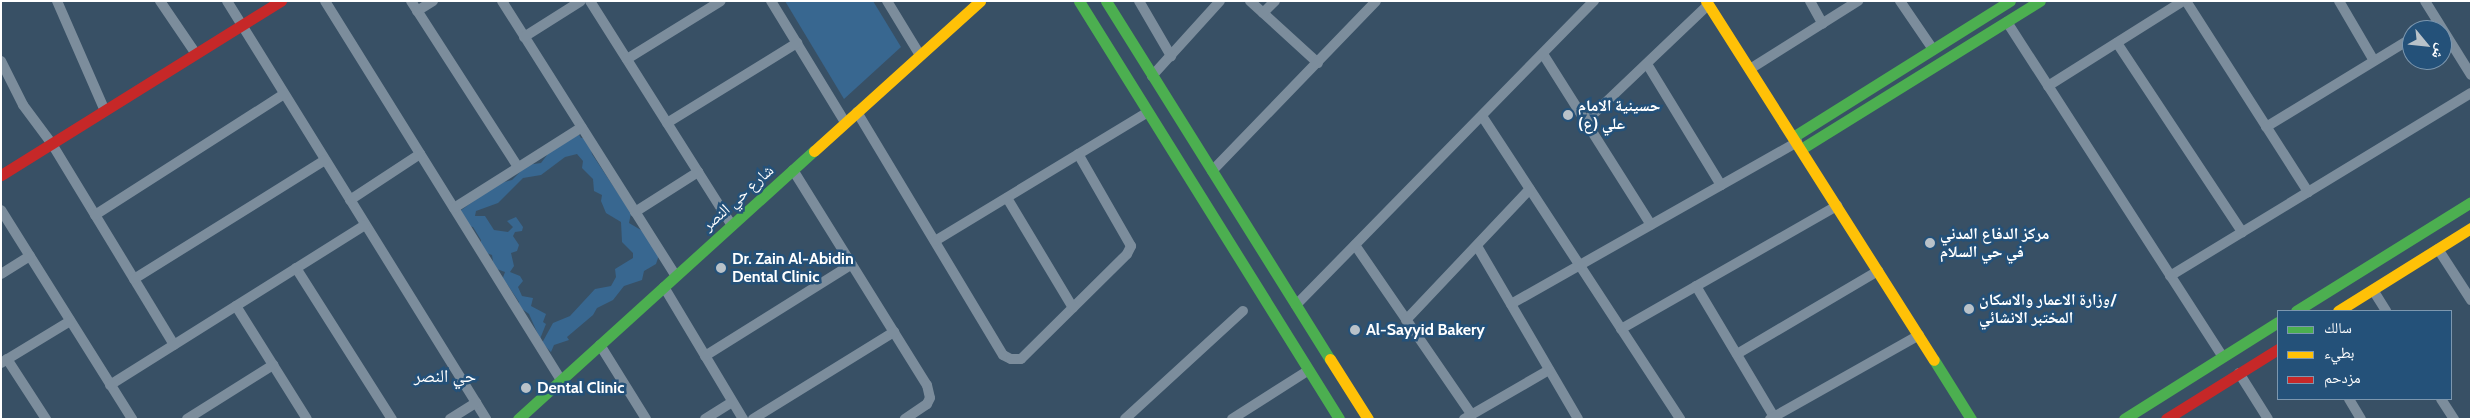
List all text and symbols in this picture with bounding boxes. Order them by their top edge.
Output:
north arrow [2402,20,2452,70]
text: ش [2428,41,2451,62]
place label: حسينية الامام علي (ع) [1578,96,1660,134]
marker: حسينية الامام علي (ع) [1562,109,1574,121]
street label: شارع حي النصر [698,161,778,235]
place label: مركز الدفاع المدني في حي السلام [1940,224,2049,262]
marker: مركز الدفاع المدني في حي السلام [1924,237,1936,249]
place label: Dr. Zain Al-Abidin Dental Clinic [732,249,854,287]
marker: Dr. Zain Al-Abidin Dental Clinic [714,261,728,275]
place label: وزارة الاعمار والاسكان/ المختبر الانشائي [1979,290,2116,328]
marker: وزارة الاعمار والاسكان/ المختبر الانشائي [1963,303,1975,315]
legend [2277,310,2452,400]
text: سالك [2324,319,2352,337]
place label: Al-Sayyid Bakery [1366,320,1485,340]
marker: Al-Sayyid Bakery [1348,323,1362,337]
text: بطيء [2324,344,2354,362]
district label: حي النصر [414,365,476,387]
text: مزدحم [2324,369,2361,387]
place label: Dental Clinic [537,378,624,398]
marker: Dental Clinic [519,381,533,395]

